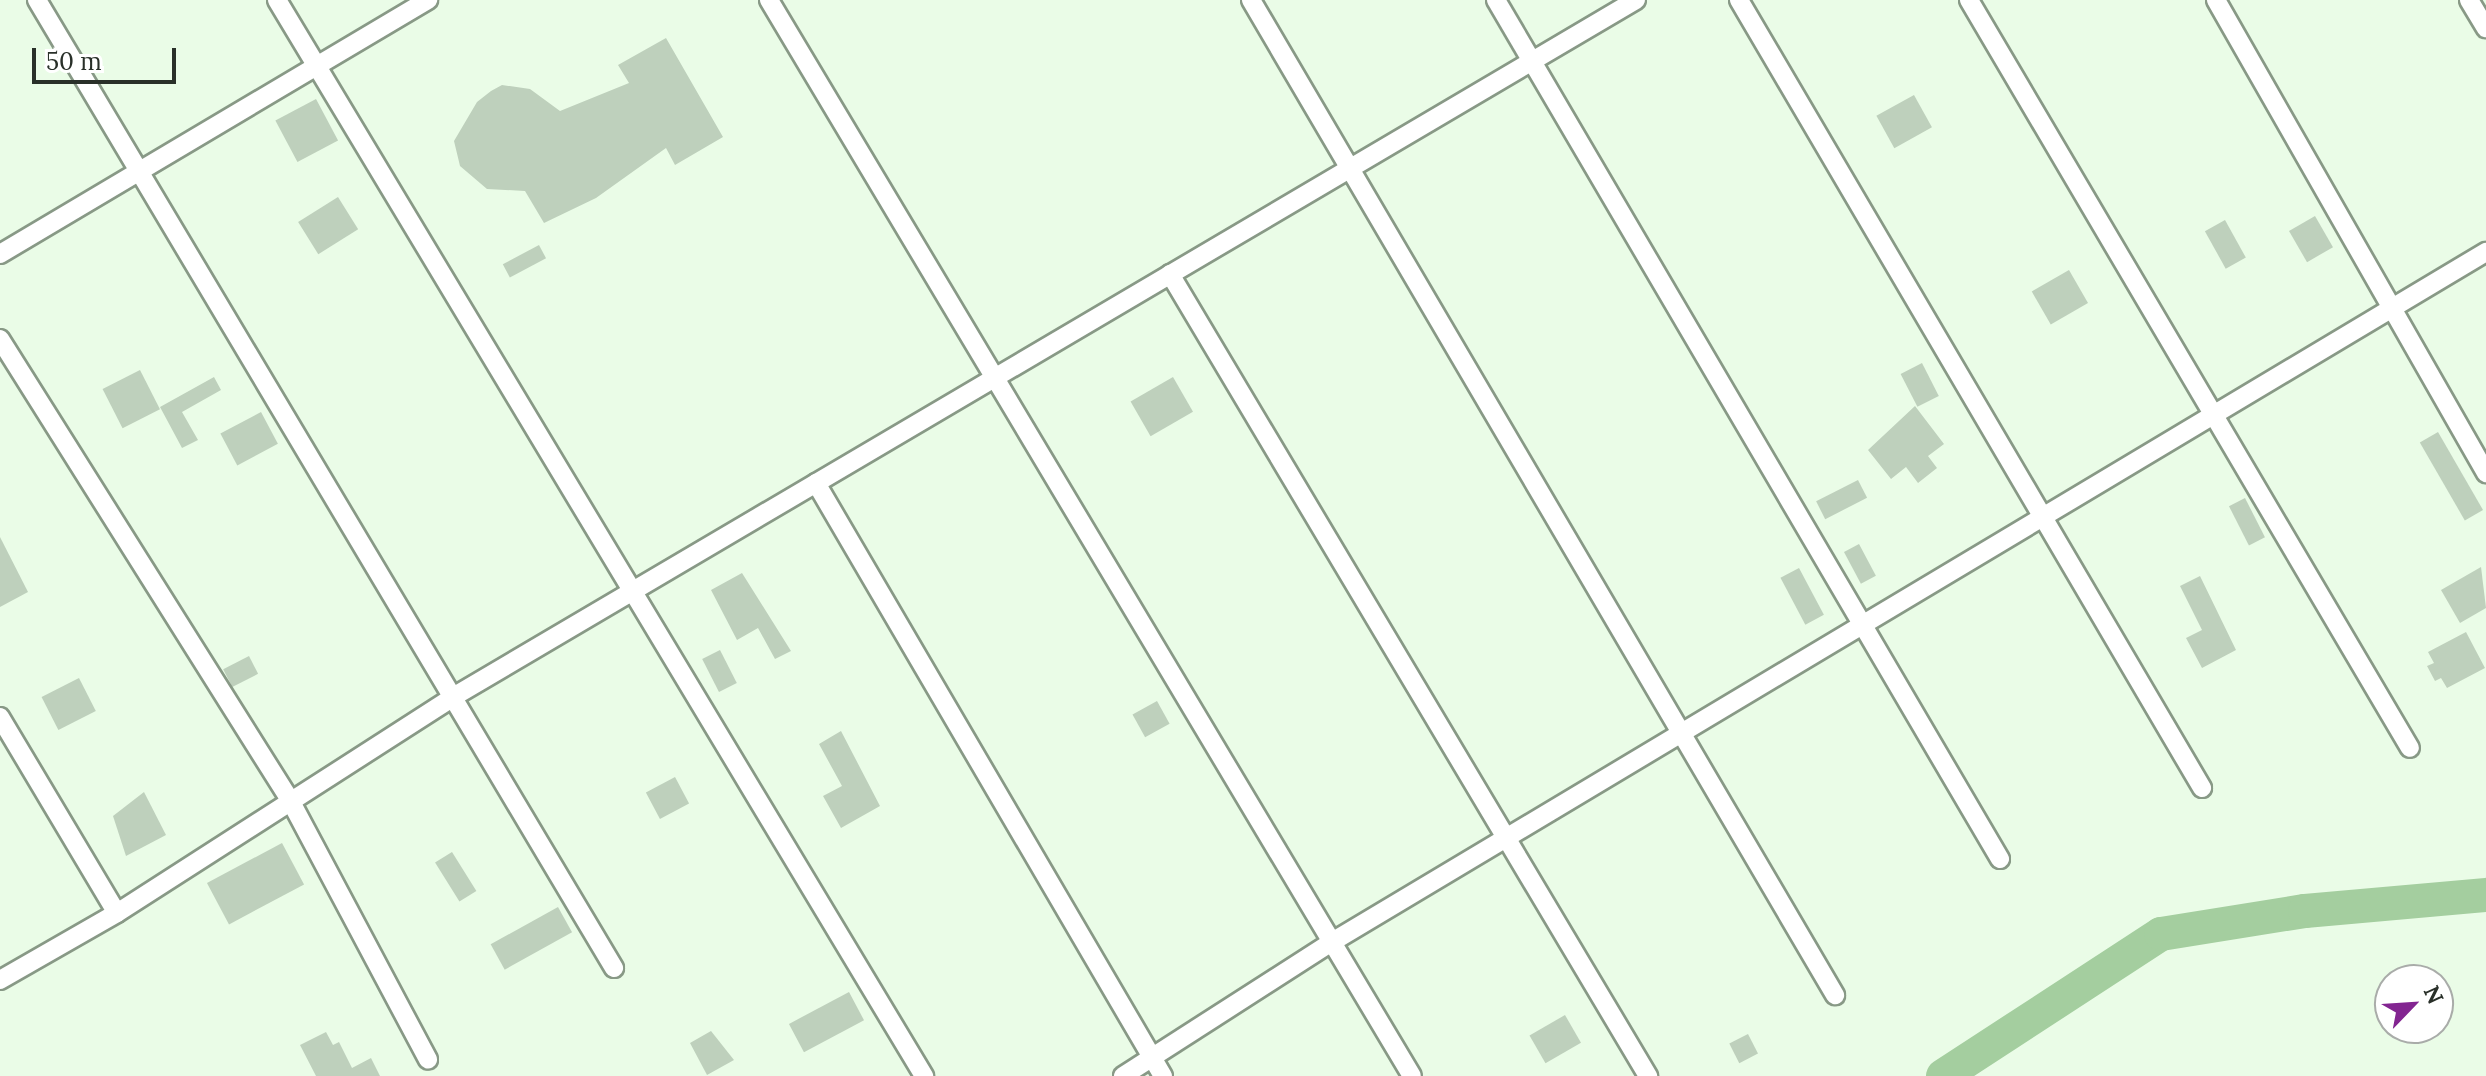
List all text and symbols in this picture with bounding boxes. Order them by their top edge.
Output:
scale bar [36,32,180,82]
text: 50 m [46,46,102,77]
north arrow [2374,964,2454,1044]
text: N [2418,981,2450,1008]

